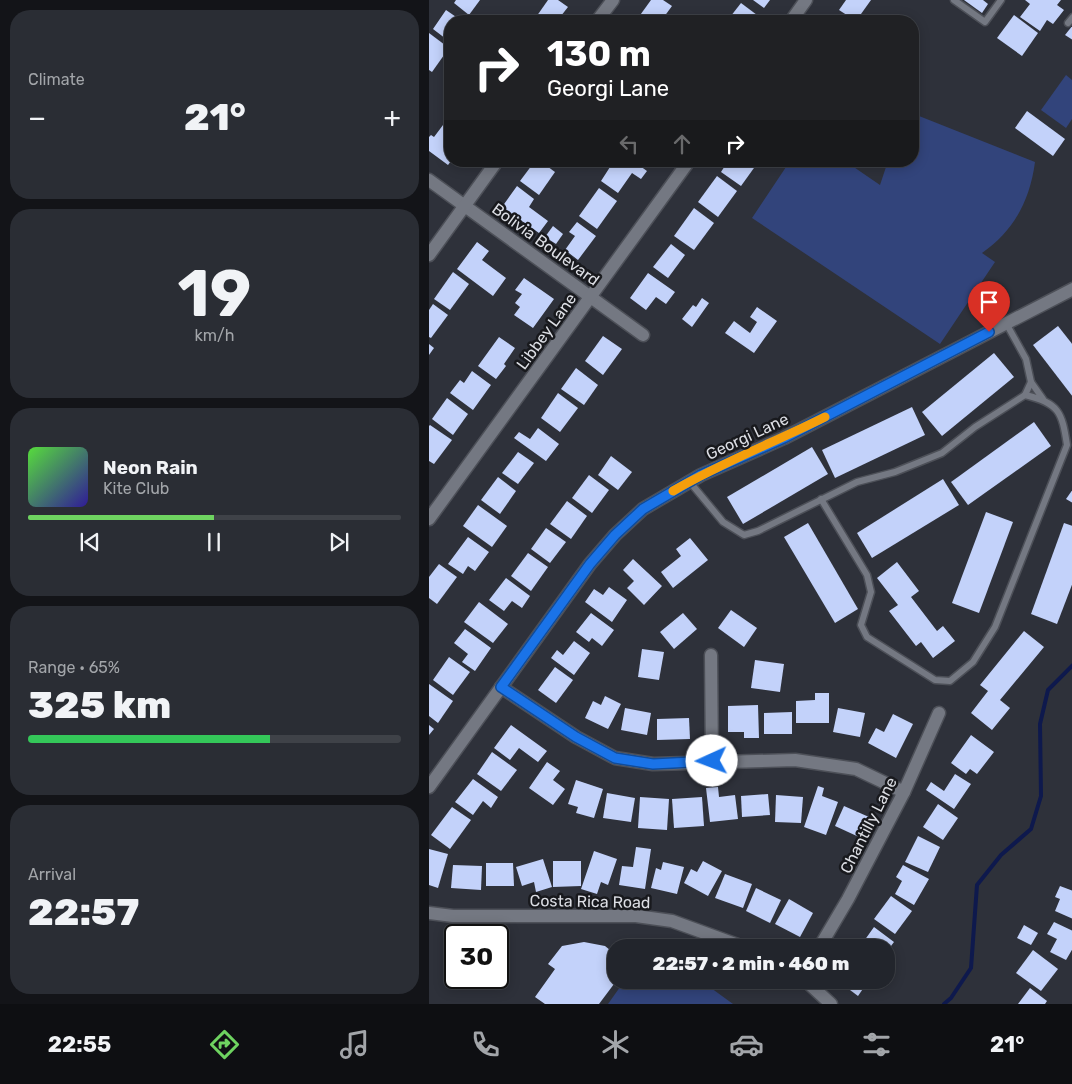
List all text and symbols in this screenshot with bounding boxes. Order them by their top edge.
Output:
text: 130 m [547,33,651,75]
icon: right [464,35,529,100]
text: Climate [28,70,85,89]
text: Georgi Lane [547,75,669,102]
text: 21° [184,94,246,140]
text: − [28,101,46,134]
text: + [384,101,401,134]
icon: left [615,130,643,158]
icon: ahead [668,130,696,158]
icon: right [721,130,749,158]
street label: Bolivia Boulevard [488,199,603,290]
text: 19 [178,255,251,332]
pin [968,281,1010,332]
icon: arrive [975,288,1003,316]
street label: Libbey Lane [512,290,580,373]
text: km/h [195,326,234,345]
street label: Georgi Lane [703,409,791,464]
text: Neon Rain [103,456,198,479]
text: Kite Club [103,479,169,498]
icon: previous [76,528,104,556]
icon: pause [200,528,228,556]
icon: next [325,528,353,556]
text: Range · 65% [28,658,120,677]
text: 325 km [28,682,171,728]
position arrow [685,734,737,786]
street label: Chantilly Lane [836,774,901,877]
text: Arrival [28,865,76,884]
text: 22:57 [28,889,139,935]
street label: Costa Rica Road [529,891,651,912]
speed limit sign: 30 [444,924,509,989]
text: 22:57 · 2 min · 460 m [653,952,849,975]
icon: directions [207,1027,242,1062]
icon: music [337,1027,372,1062]
icon: phone [468,1027,503,1062]
icon: climate [598,1027,633,1062]
icon: car [729,1027,764,1062]
icon: filters [859,1027,894,1062]
text: 22:55 [48,1031,111,1058]
text: 21° [990,1031,1024,1058]

